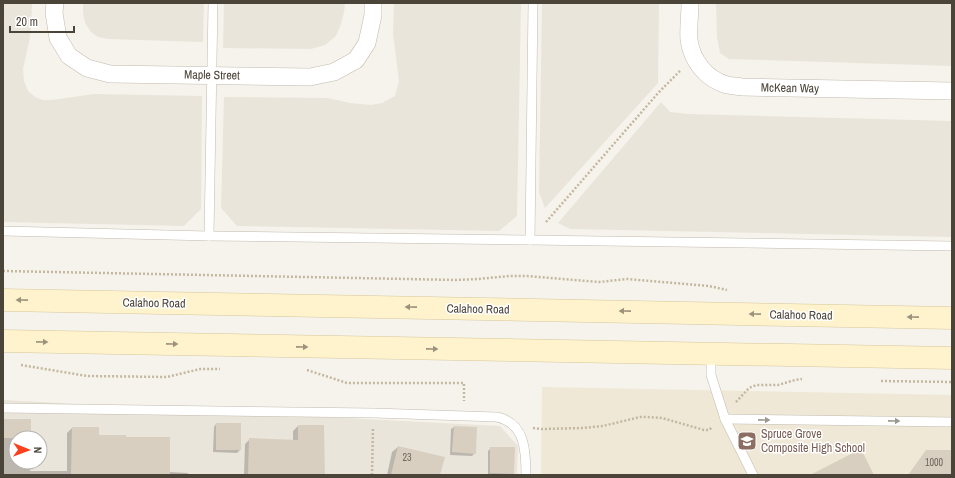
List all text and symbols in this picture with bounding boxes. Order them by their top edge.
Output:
scale bar [10,8,74,34]
text: 20 m [16,14,38,30]
street label: Maple Street [184,67,240,83]
street label: McKean Way [761,79,819,97]
street label: Calahoo Road [122,294,186,312]
one-way arrow [15,297,28,303]
street label: Calahoo Road [446,300,510,318]
one-way arrow [404,304,417,310]
street label: Calahoo Road [769,306,833,324]
one-way arrow [619,308,631,315]
one-way arrow [748,311,761,317]
one-way arrow [906,314,919,320]
one-way arrow [36,339,49,345]
one-way arrow [166,341,179,347]
one-way arrow [296,344,309,350]
one-way arrow [426,346,439,352]
one-way arrow [758,416,770,423]
one-way arrow [888,418,901,424]
place label: Spruce Grove Composite High School [761,426,865,456]
north arrow [8,430,48,470]
school or university icon: Spruce Grove Composite High School [736,430,758,452]
text: N [31,447,45,454]
house number: 23 [402,451,412,464]
house number: 1000 [925,456,944,469]

